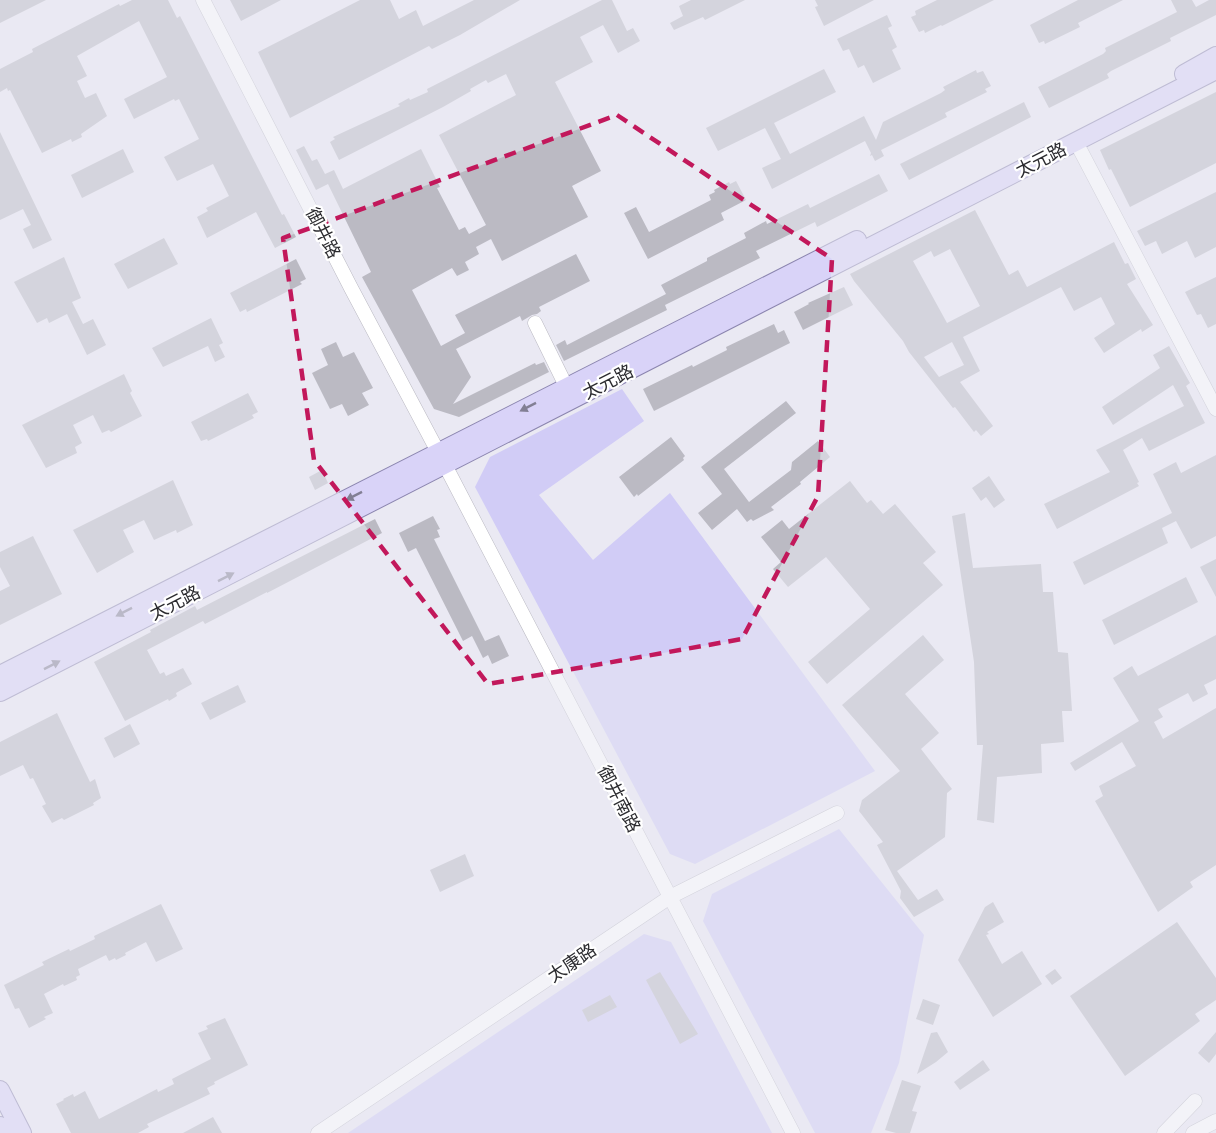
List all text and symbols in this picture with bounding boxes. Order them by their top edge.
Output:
street label: 太元路 [1012,138,1070,182]
street label: 御井路 [301,204,345,262]
street label: 太元路 [579,360,637,404]
one-way arrow [519,402,536,412]
one-way arrow [346,491,363,500]
one-way arrow [217,572,234,582]
street label: 太元路 [146,581,204,625]
one-way arrow [116,608,133,617]
one-way arrow [43,661,61,671]
street label: 御井南路 [593,762,645,836]
street label: 太康路 [543,939,601,987]

